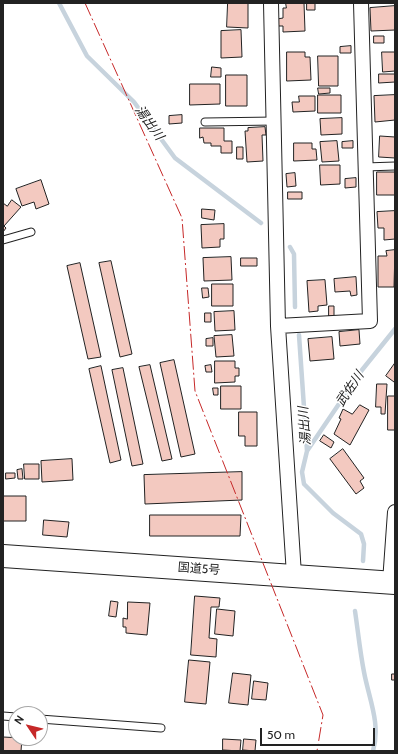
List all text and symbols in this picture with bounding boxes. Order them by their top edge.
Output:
water label: 湯出川 [131,103,167,143]
water label: 武佐川 [333,368,367,410]
water label: 湯出川 [296,406,314,446]
street label: 国道5号 [177,560,221,578]
north arrow [8,706,48,746]
text: N [11,712,27,727]
scale bar [262,720,377,746]
text: 50 m [267,727,295,742]

